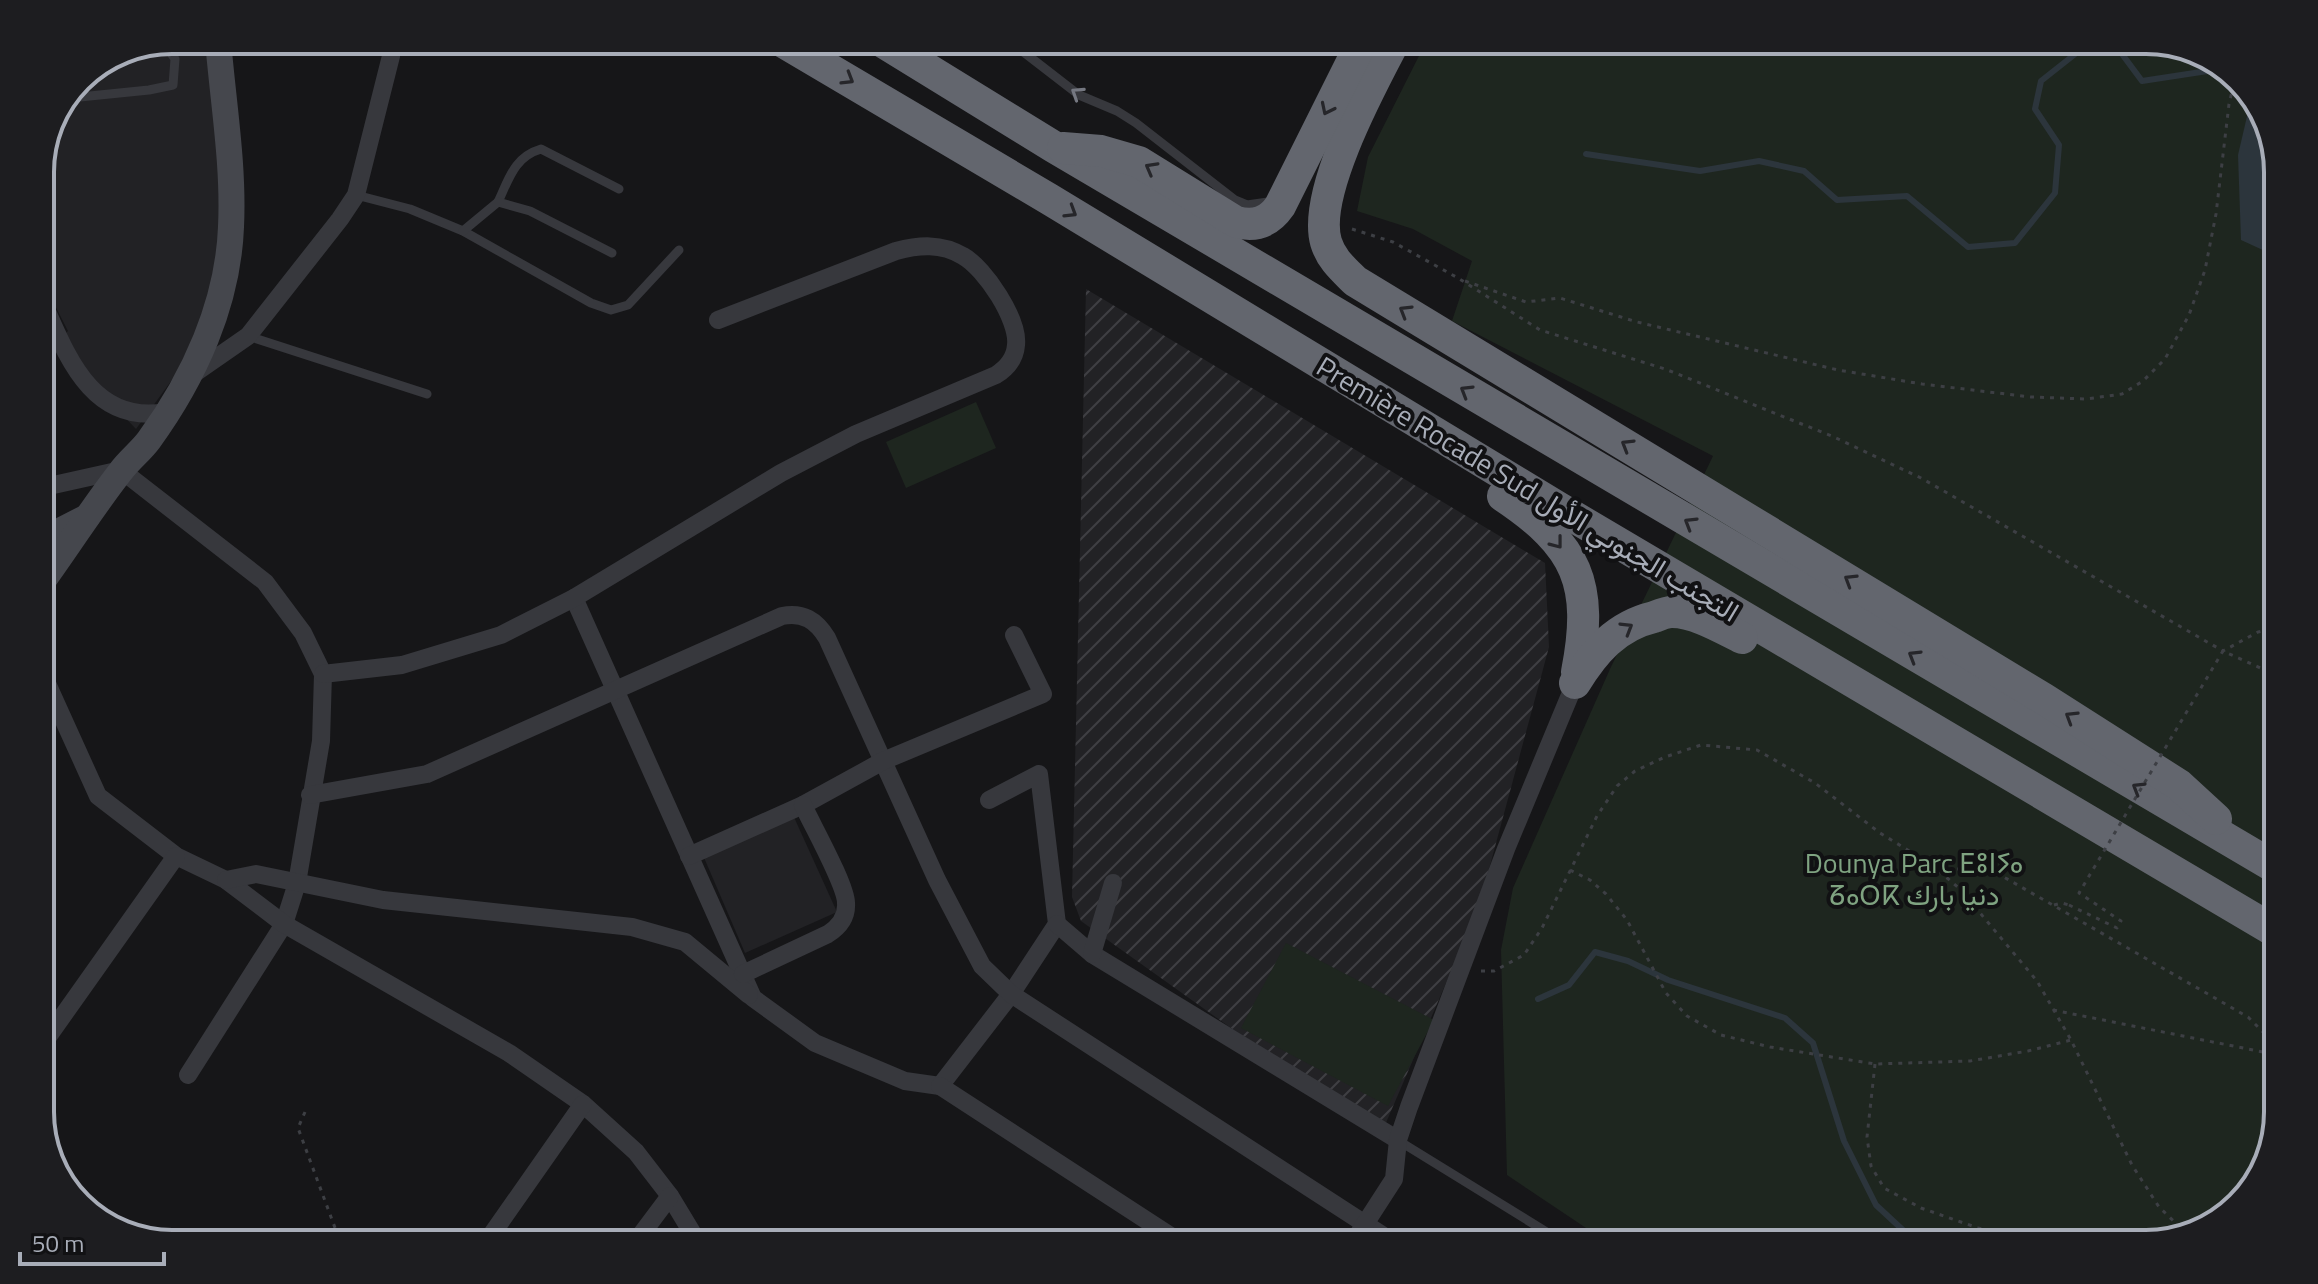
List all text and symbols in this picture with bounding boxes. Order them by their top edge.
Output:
one-way arrow [839,69,854,85]
one-way arrow [1071,87,1086,102]
one-way arrow [1322,101,1337,116]
one-way arrow [1144,163,1159,178]
one-way arrow [1062,203,1077,218]
one-way arrow [1399,305,1414,321]
street label: Première Rocade Sud التجنب الجنوبي الأول [1308,345,1748,634]
one-way arrow [1460,385,1475,401]
one-way arrow [1621,439,1636,455]
one-way arrow [1684,517,1699,533]
one-way arrow [1548,534,1562,549]
one-way arrow [1844,574,1859,589]
one-way arrow [1618,622,1633,637]
one-way arrow [1908,650,1923,665]
one-way arrow [2065,711,2080,726]
one-way arrow [2132,782,2147,798]
park label: Dounya Parc ⴹⵓⵏⵢⴰ ⵒⴰⵔⴽ دنيا بارك [1805,841,2023,916]
scale bar [20,1216,164,1266]
text: 50 m [32,1225,84,1261]

